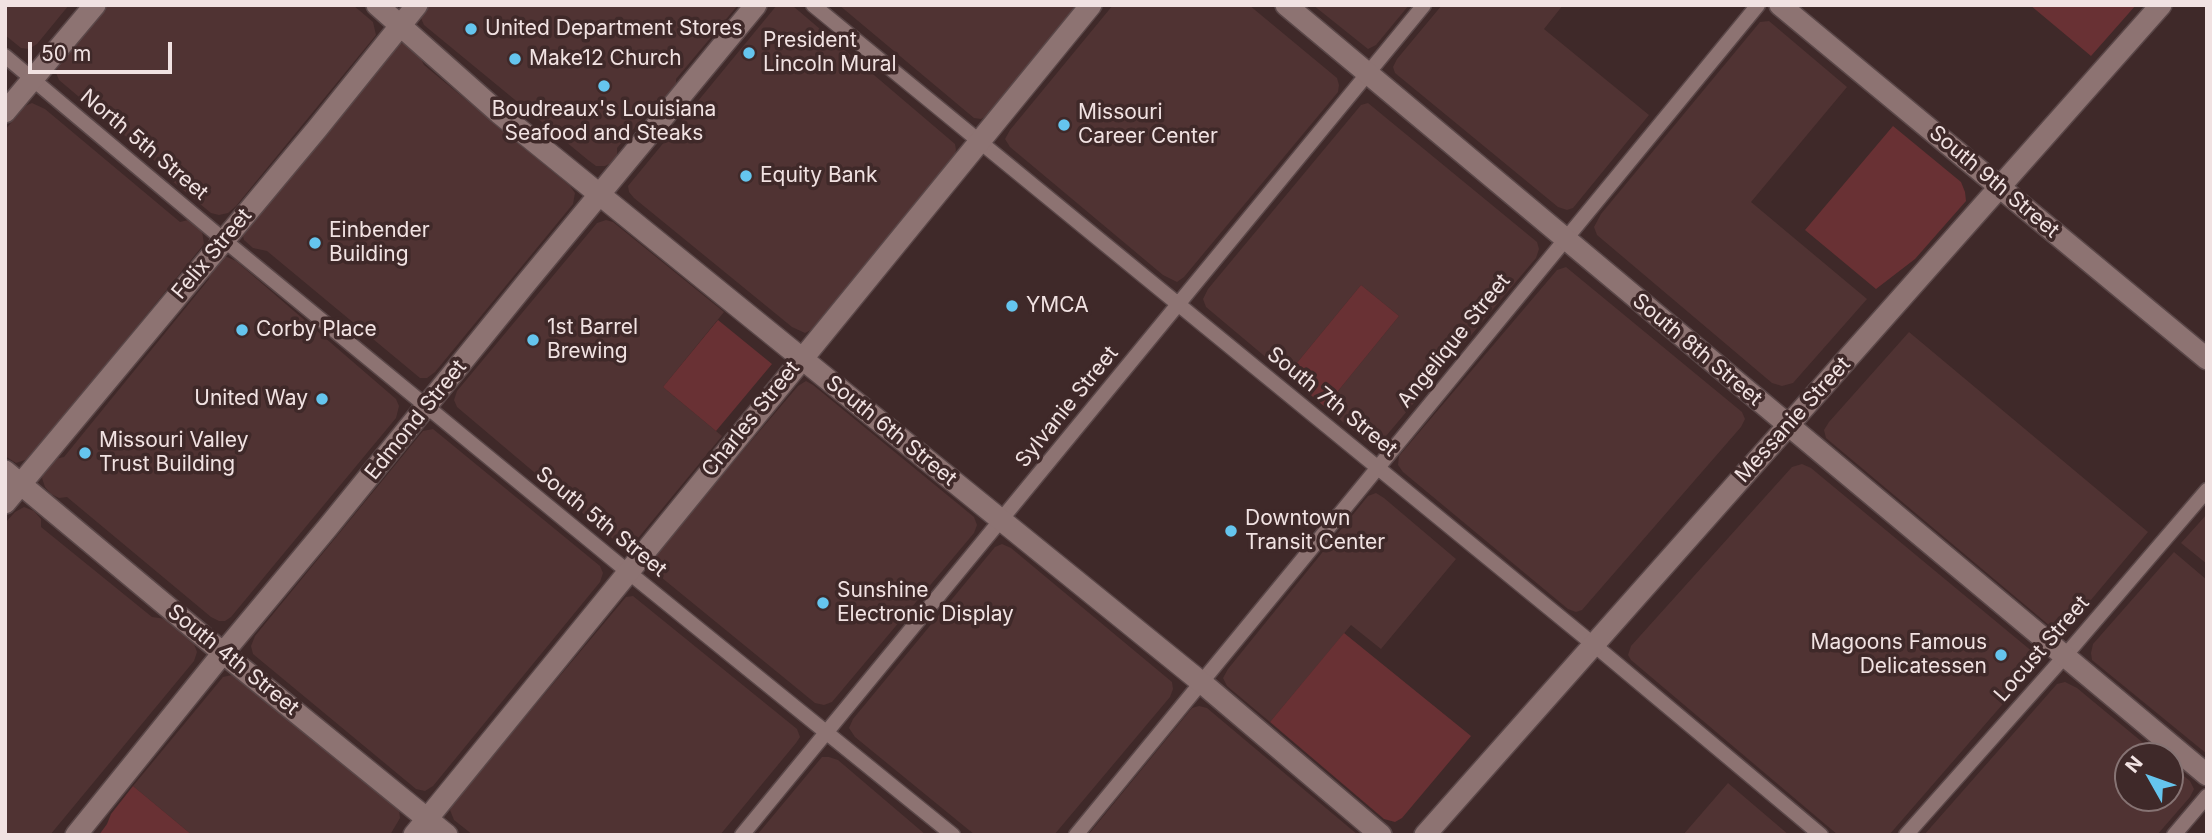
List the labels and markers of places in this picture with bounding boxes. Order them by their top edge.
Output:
place label: United Department Stores [485,16,743,42]
marker: United Department Stores [463,21,479,37]
place label: President Lincoln Mural [763,28,897,78]
marker: President Lincoln Mural [741,45,757,61]
place label: Make12 Church [529,46,682,72]
marker: Make12 Church [507,51,523,67]
marker: Boudreaux's Louisiana Seafood and Steaks [596,78,612,94]
place label: Boudreaux's Louisiana Seafood and Steaks [492,97,716,147]
place label: Missouri Career Center [1078,100,1218,150]
marker: Missouri Career Center [1056,117,1072,133]
place label: Equity Bank [760,163,877,189]
marker: Equity Bank [738,168,754,184]
place label: Einbender Building [329,218,430,268]
marker: Einbender Building [307,235,323,251]
place label: YMCA [1026,293,1089,319]
marker: YMCA [1004,298,1020,314]
place label: 1st Barrel Brewing [547,315,638,365]
place label: Corby Place [256,317,377,343]
marker: Corby Place [234,322,250,338]
marker: 1st Barrel Brewing [525,332,541,348]
place label: United Way [194,386,308,412]
marker: United Way [314,391,330,407]
place label: Missouri Valley Trust Building [99,428,248,478]
marker: Missouri Valley Trust Building [77,445,93,461]
place label: Downtown Transit Center [1245,506,1385,556]
marker: Downtown Transit Center [1223,523,1239,539]
place label: Sunshine Electronic Display [837,578,1014,628]
marker: Sunshine Electronic Display [815,595,831,611]
place label: Magoons Famous Delicatessen [1811,630,1987,680]
marker: Magoons Famous Delicatessen [1993,647,2009,663]

